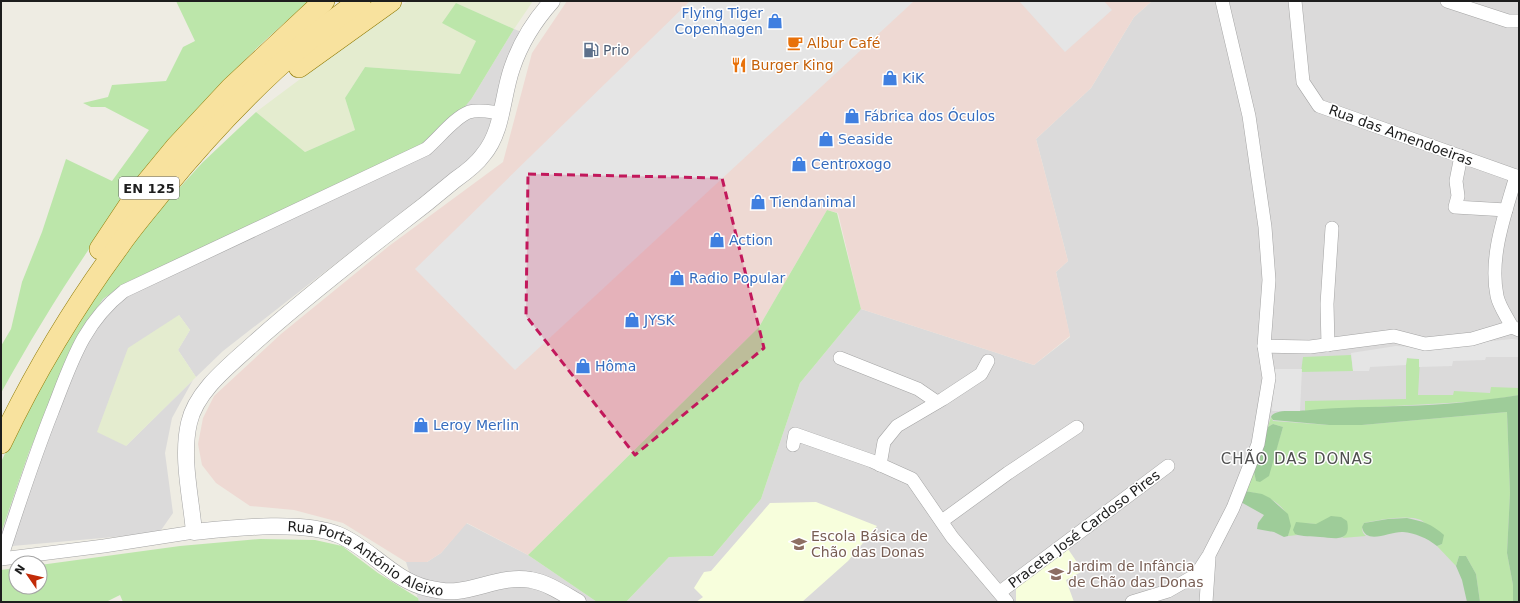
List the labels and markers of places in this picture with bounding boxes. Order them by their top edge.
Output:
place label: Flying Tiger Copenhagen [674,5,763,37]
shop icon: Flying Tiger Copenhagen [766,12,784,30]
cafe icon: Albur Café [786,34,804,52]
place label: Albur Café [807,35,880,51]
fuel station icon: Prio [582,41,600,59]
place label: Prio [603,42,629,58]
restaurant icon: Burger King [730,56,748,74]
place label: Burger King [751,57,834,73]
shop icon: KiK [881,69,899,87]
place label: KiK [902,70,925,86]
shop icon: Fábrica dos Óculos [843,107,861,125]
place label: Fábrica dos Óculos [864,107,995,124]
shop icon: Seaside [817,130,835,148]
place label: Seaside [838,131,893,147]
shop icon: Centroxogo [790,155,808,173]
place label: Centroxogo [811,156,891,172]
shop icon: Tiendanimal [749,193,767,211]
place label: Tiendanimal [769,194,856,210]
shop icon: Action [708,231,726,249]
place label: Action [729,232,773,248]
shop icon: Radio Popular [668,269,686,287]
place label: Radio Popular [689,270,786,286]
shop icon: JYSK [623,311,641,329]
place label: JYSK [643,312,676,328]
shop icon: Hôma [574,357,592,375]
place label: Hôma [595,358,636,374]
shop icon: Leroy Merlin [412,416,430,434]
place label: Leroy Merlin [433,417,519,433]
place label: Escola Básica de Chão das Donas [811,528,928,560]
school or university icon: Escola Básica de Chão das Donas [790,535,808,553]
place label: Jardim de Infância de Chão das Donas [1067,558,1204,590]
school or university icon: Jardim de Infância de Chão das Donas [1047,565,1065,583]

